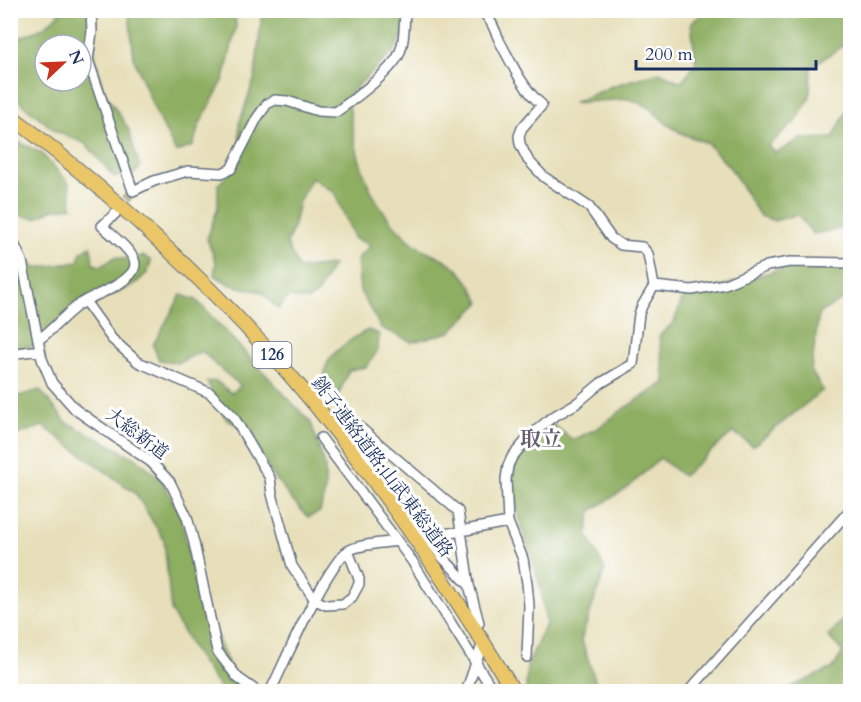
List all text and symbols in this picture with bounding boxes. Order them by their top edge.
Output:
north arrow [33,33,93,93]
scale bar [636,33,816,71]
text: 200 m [645,42,693,67]
text: N [63,47,89,68]
road number: 126 [252,342,292,368]
street label: 銚子連絡道路;山武東総道路 [306,371,458,563]
street label: 大総新道 [101,402,173,466]
district label: 取立 [520,425,562,454]

